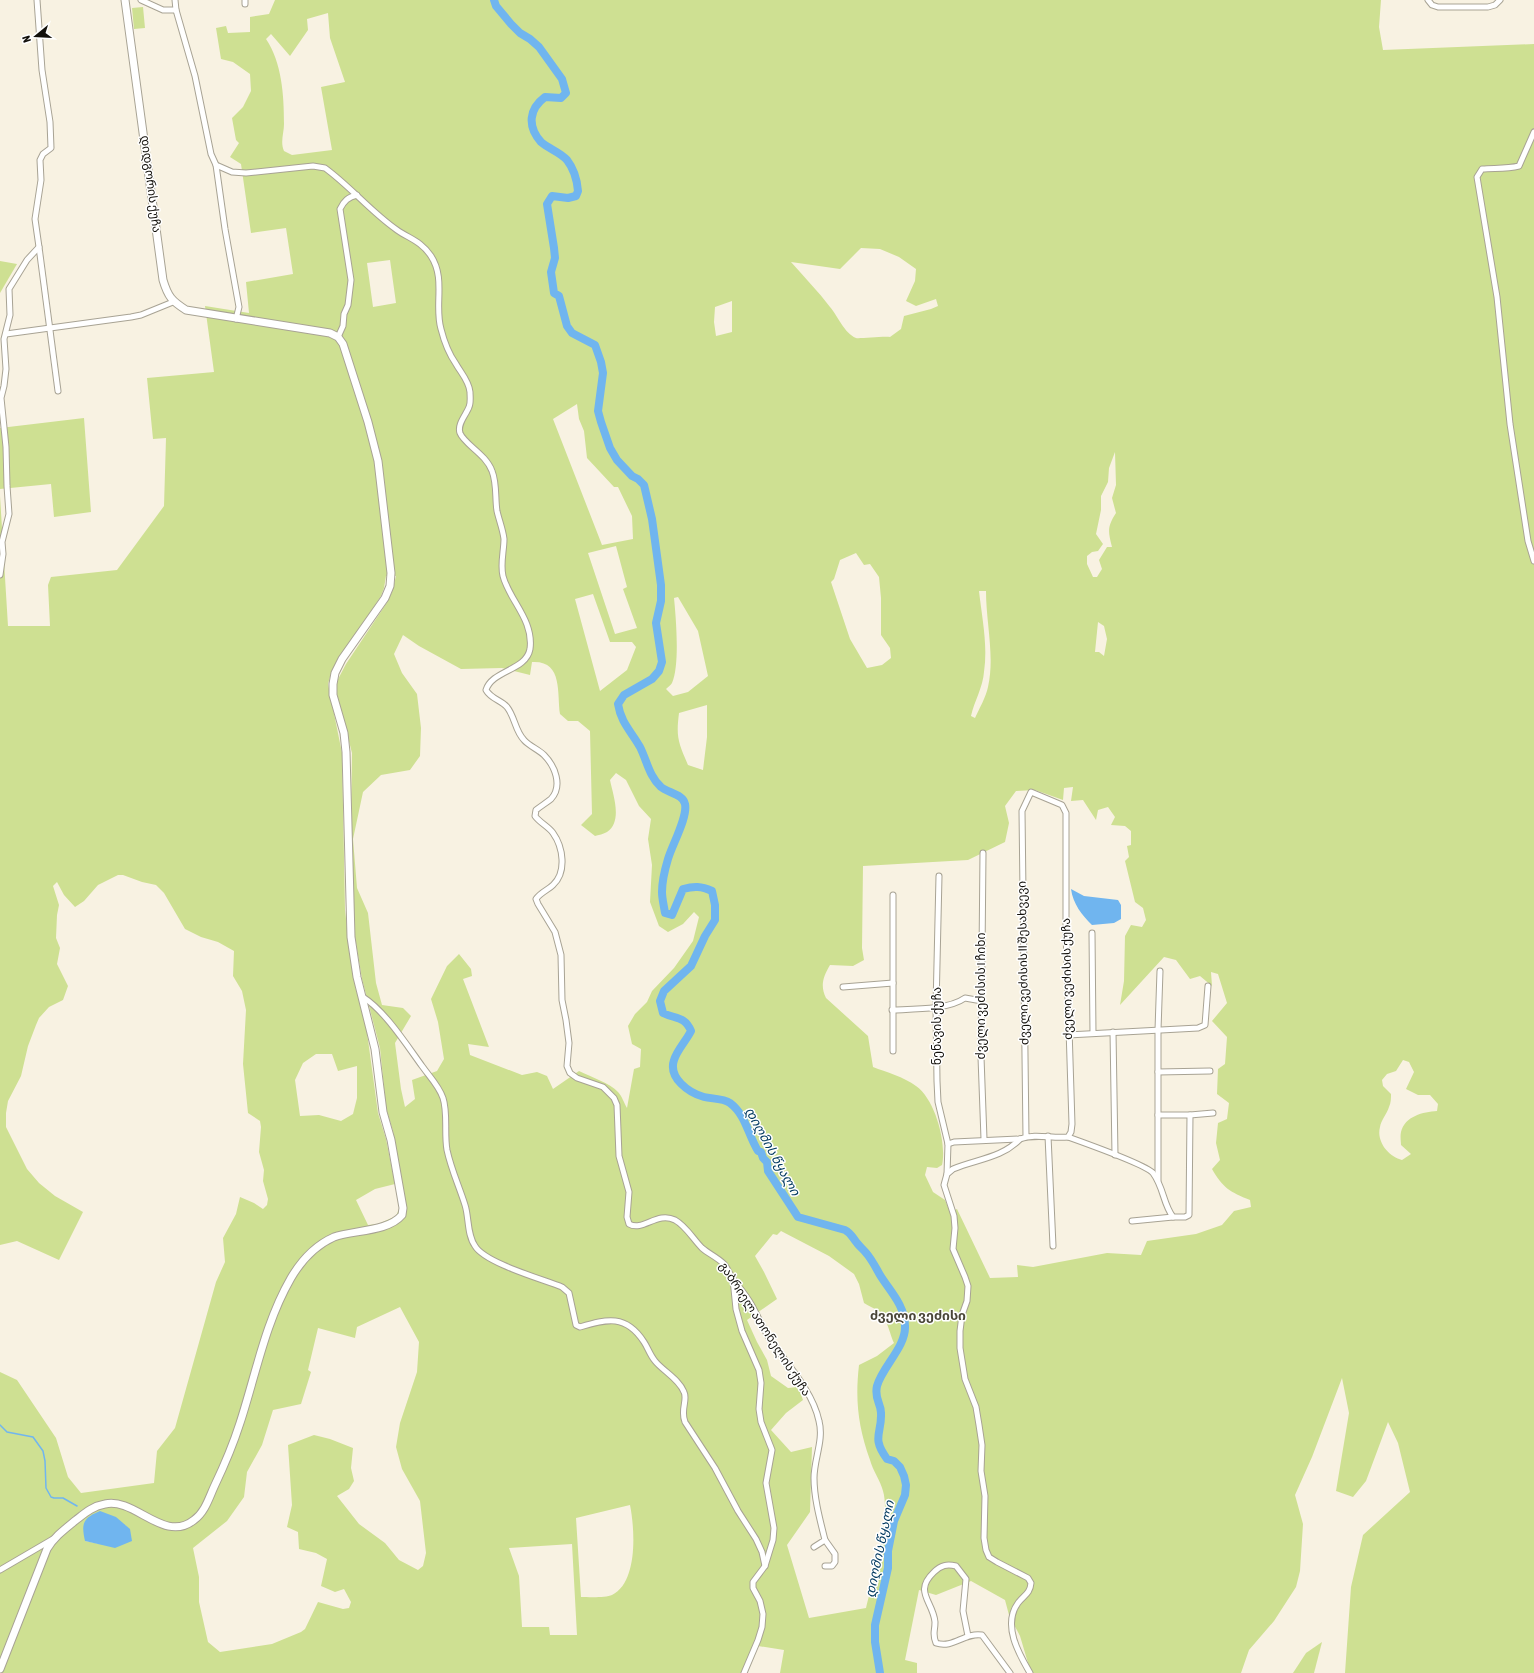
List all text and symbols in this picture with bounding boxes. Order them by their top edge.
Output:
north arrow [16,16,56,56]
text: N [20,34,33,44]
street label: დიდგორის ქუჩა [137,135,164,234]
street label: ძველი ვეძისის II შესახვევი [1015,881,1032,1045]
street label: ძველი ვეძისის ქუჩა [1059,918,1076,1040]
street label: ძველი ვეძისის I ჩიხი [974,933,989,1059]
street label: ნენავის ქუჩა [930,987,944,1065]
water label: დიღმის წყალი [741,1104,803,1199]
street label: გაბრიელ ათონელის ქუჩა [716,1259,814,1399]
district label: ძველი ვეძისი [870,1308,966,1324]
water label: დიღმის წყალი [862,1499,898,1599]

